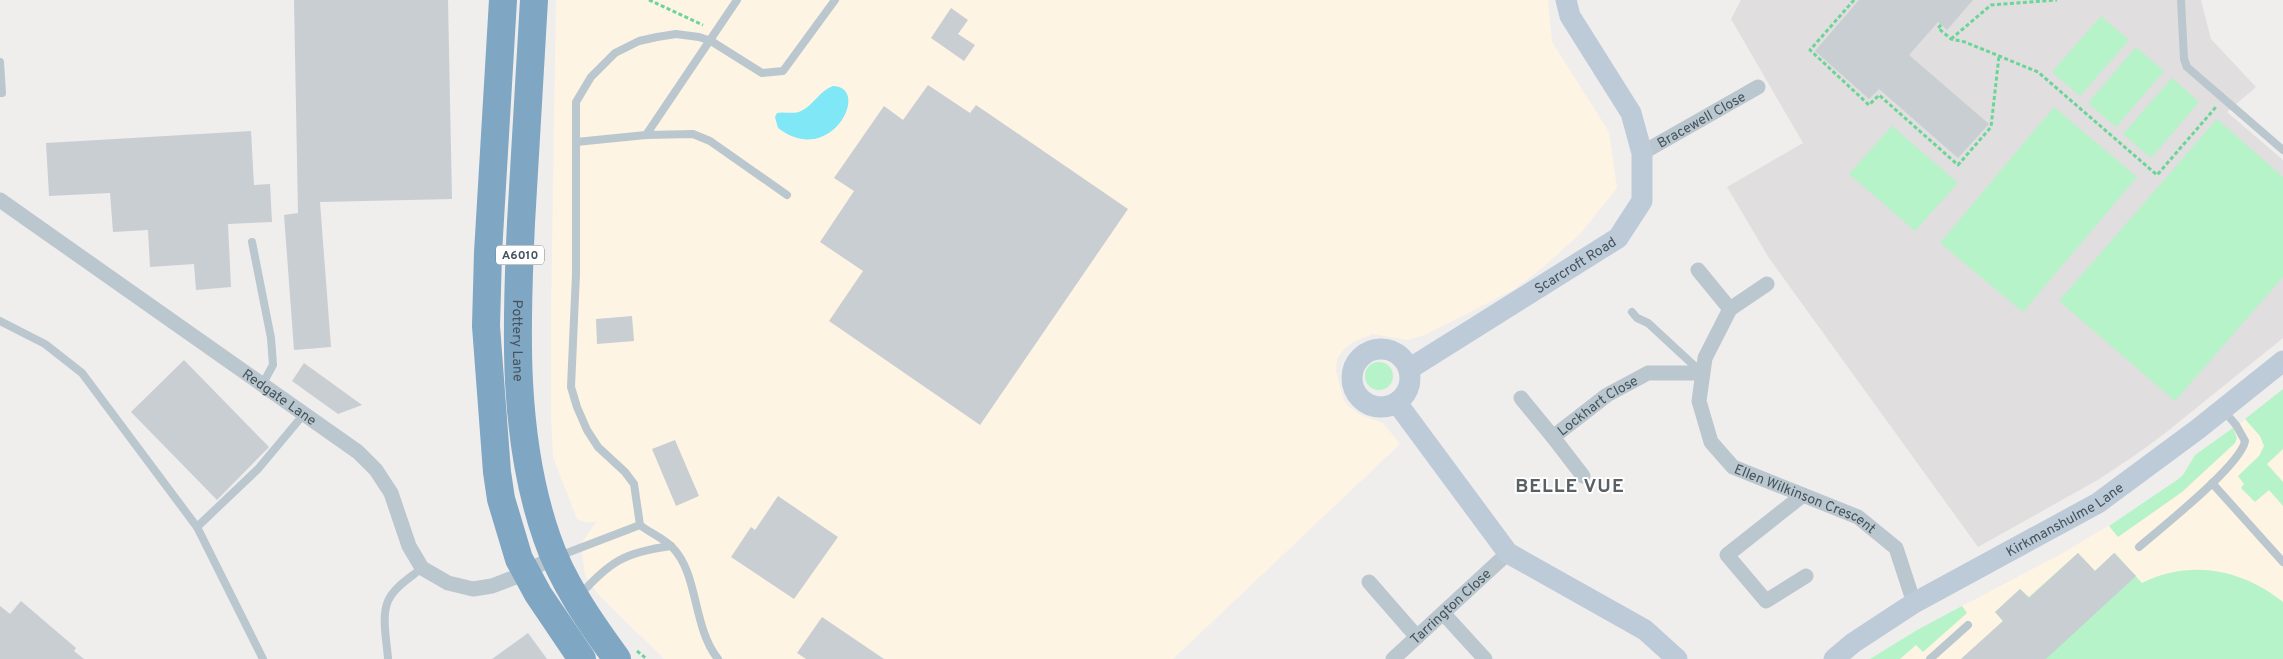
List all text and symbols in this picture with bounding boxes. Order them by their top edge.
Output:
street label: Bracewell Close [1655,89,1749,153]
street label: Scarcroft Road [1532,234,1620,298]
road number: A6010 [496,246,544,264]
street label: Pottery Lane [508,299,526,382]
street label: Redgate Lane [238,366,319,430]
street label: Lockhart Close [1555,373,1641,440]
street label: Ellen Wilkinson Crescent [1731,461,1879,538]
district label: BELLE VUE [1515,475,1625,499]
street label: Kirkmanshulme Lane [2004,480,2128,561]
street label: Tarrington Close [1408,566,1495,649]

